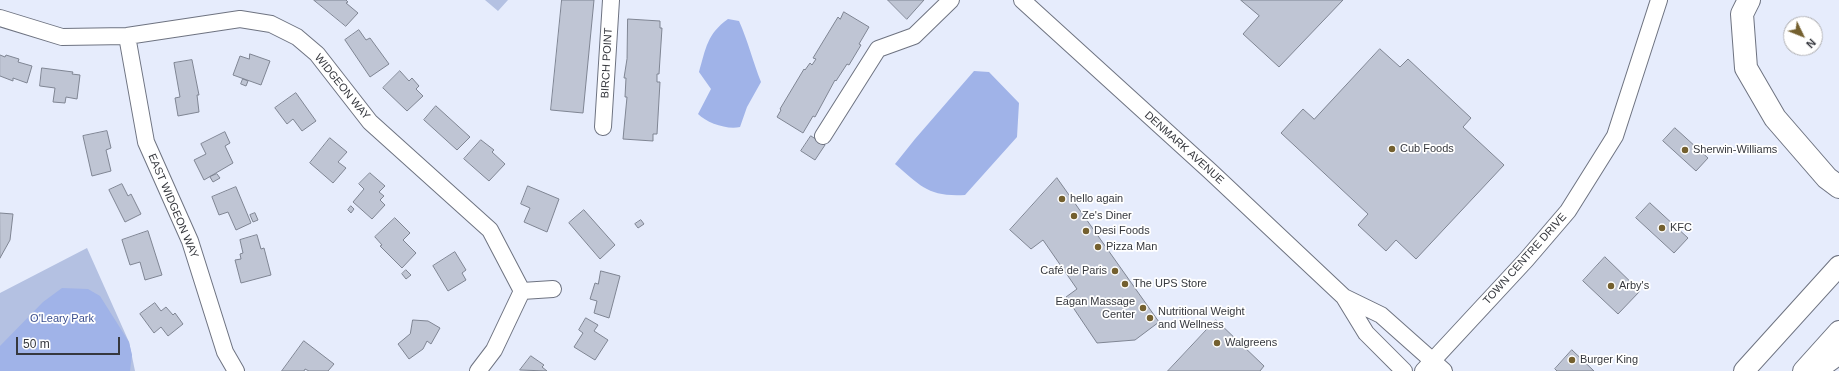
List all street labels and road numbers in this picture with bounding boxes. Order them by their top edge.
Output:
street label: BIRCH POINT [599,27,615,99]
street label: WIDGEON WAY [311,52,373,122]
street label: DENMARK AVENUE [1142,109,1226,187]
street label: EAST WIDGEON WAY [145,152,201,260]
street label: TOWN CENTRE DRIVE [1480,211,1570,307]

